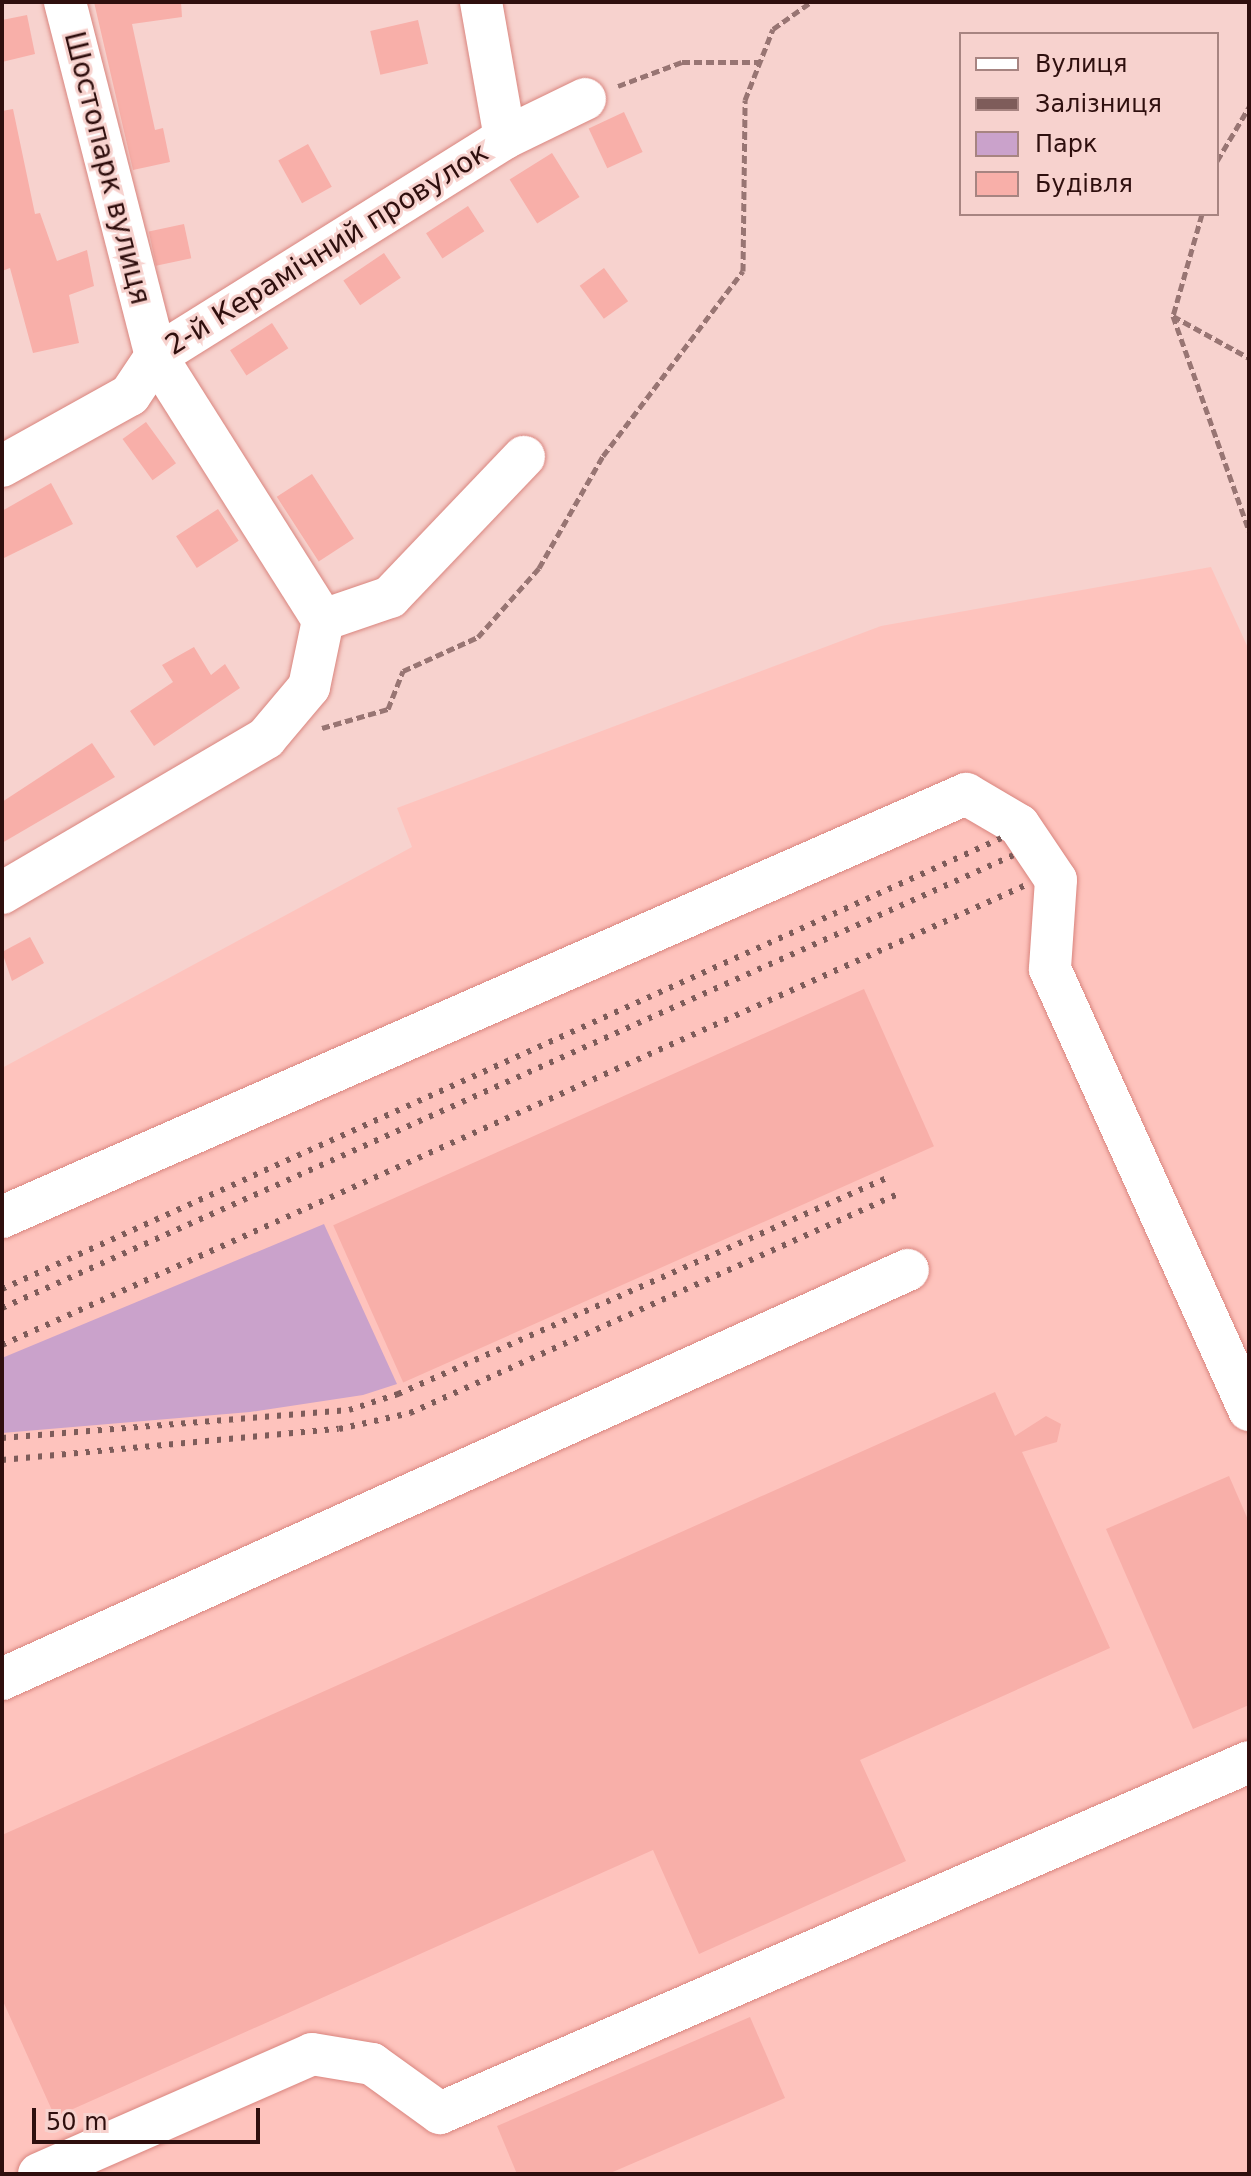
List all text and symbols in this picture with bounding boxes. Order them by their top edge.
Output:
street label: Шостопарк вулиця [57,28,157,308]
legend [959,32,1219,216]
text: Вулиця [1035,50,1127,78]
text: Залізниця [1035,90,1162,118]
text: Парк [1035,130,1097,158]
street label: 2-й Керамічний провулок [159,136,495,362]
text: Будівля [1035,170,1133,198]
scale bar [36,2092,264,2142]
text: 50 m [46,2108,108,2136]

